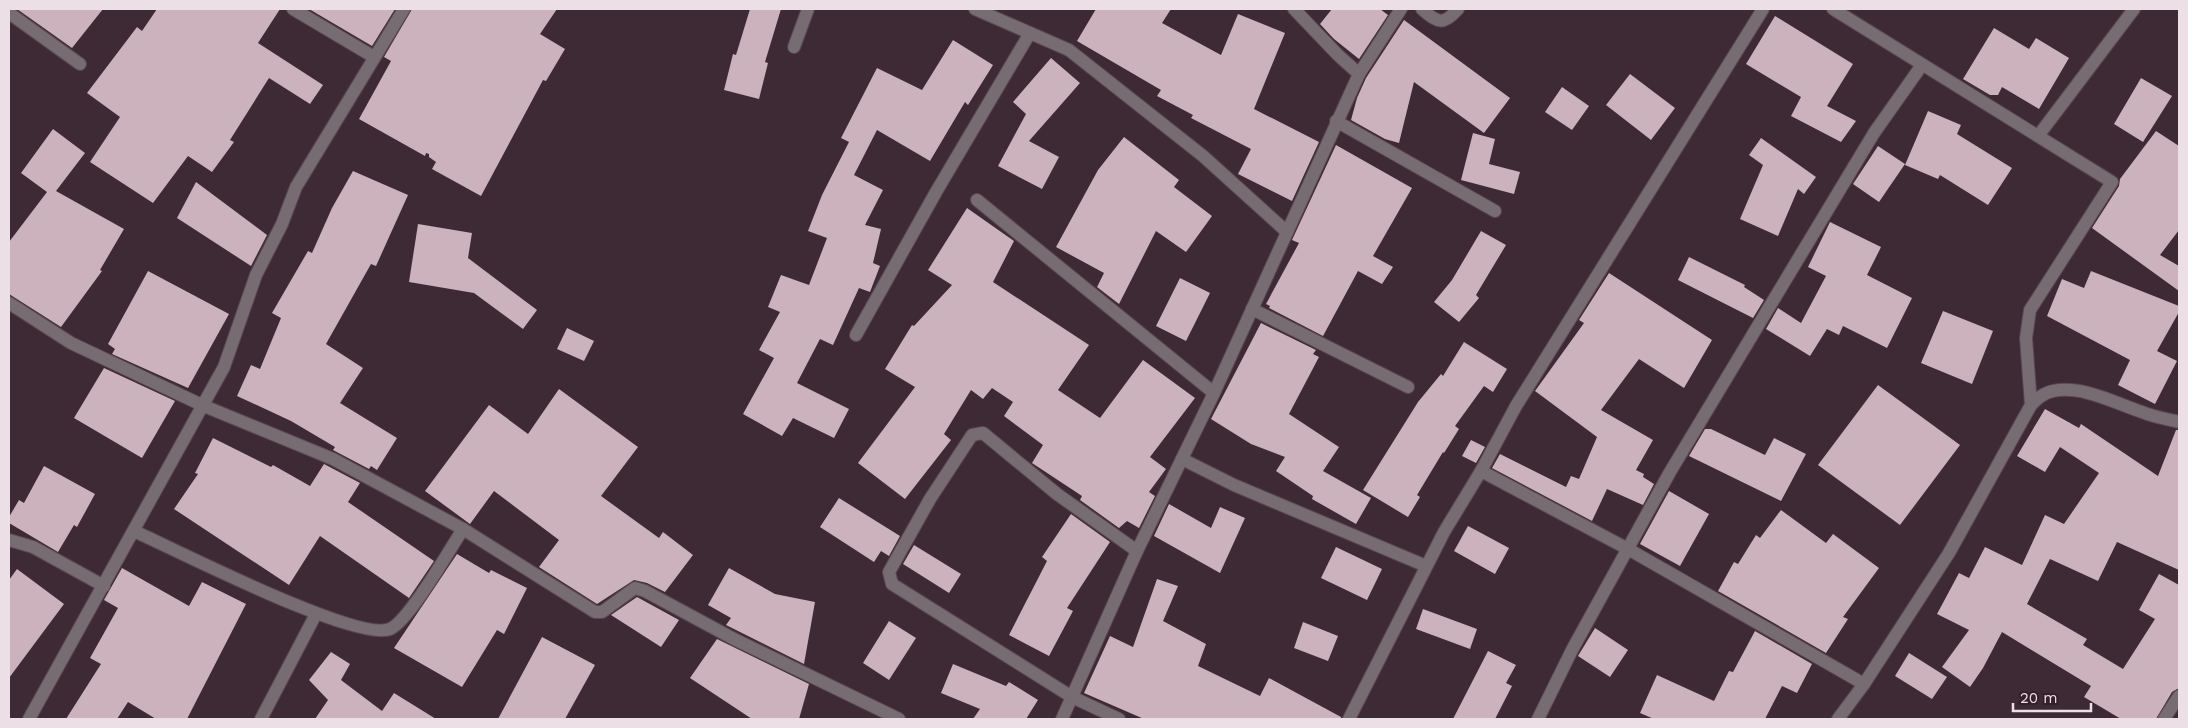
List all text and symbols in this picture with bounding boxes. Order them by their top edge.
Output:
scale bar [2013,680,2090,712]
text: 20 m [2020,689,2058,707]

